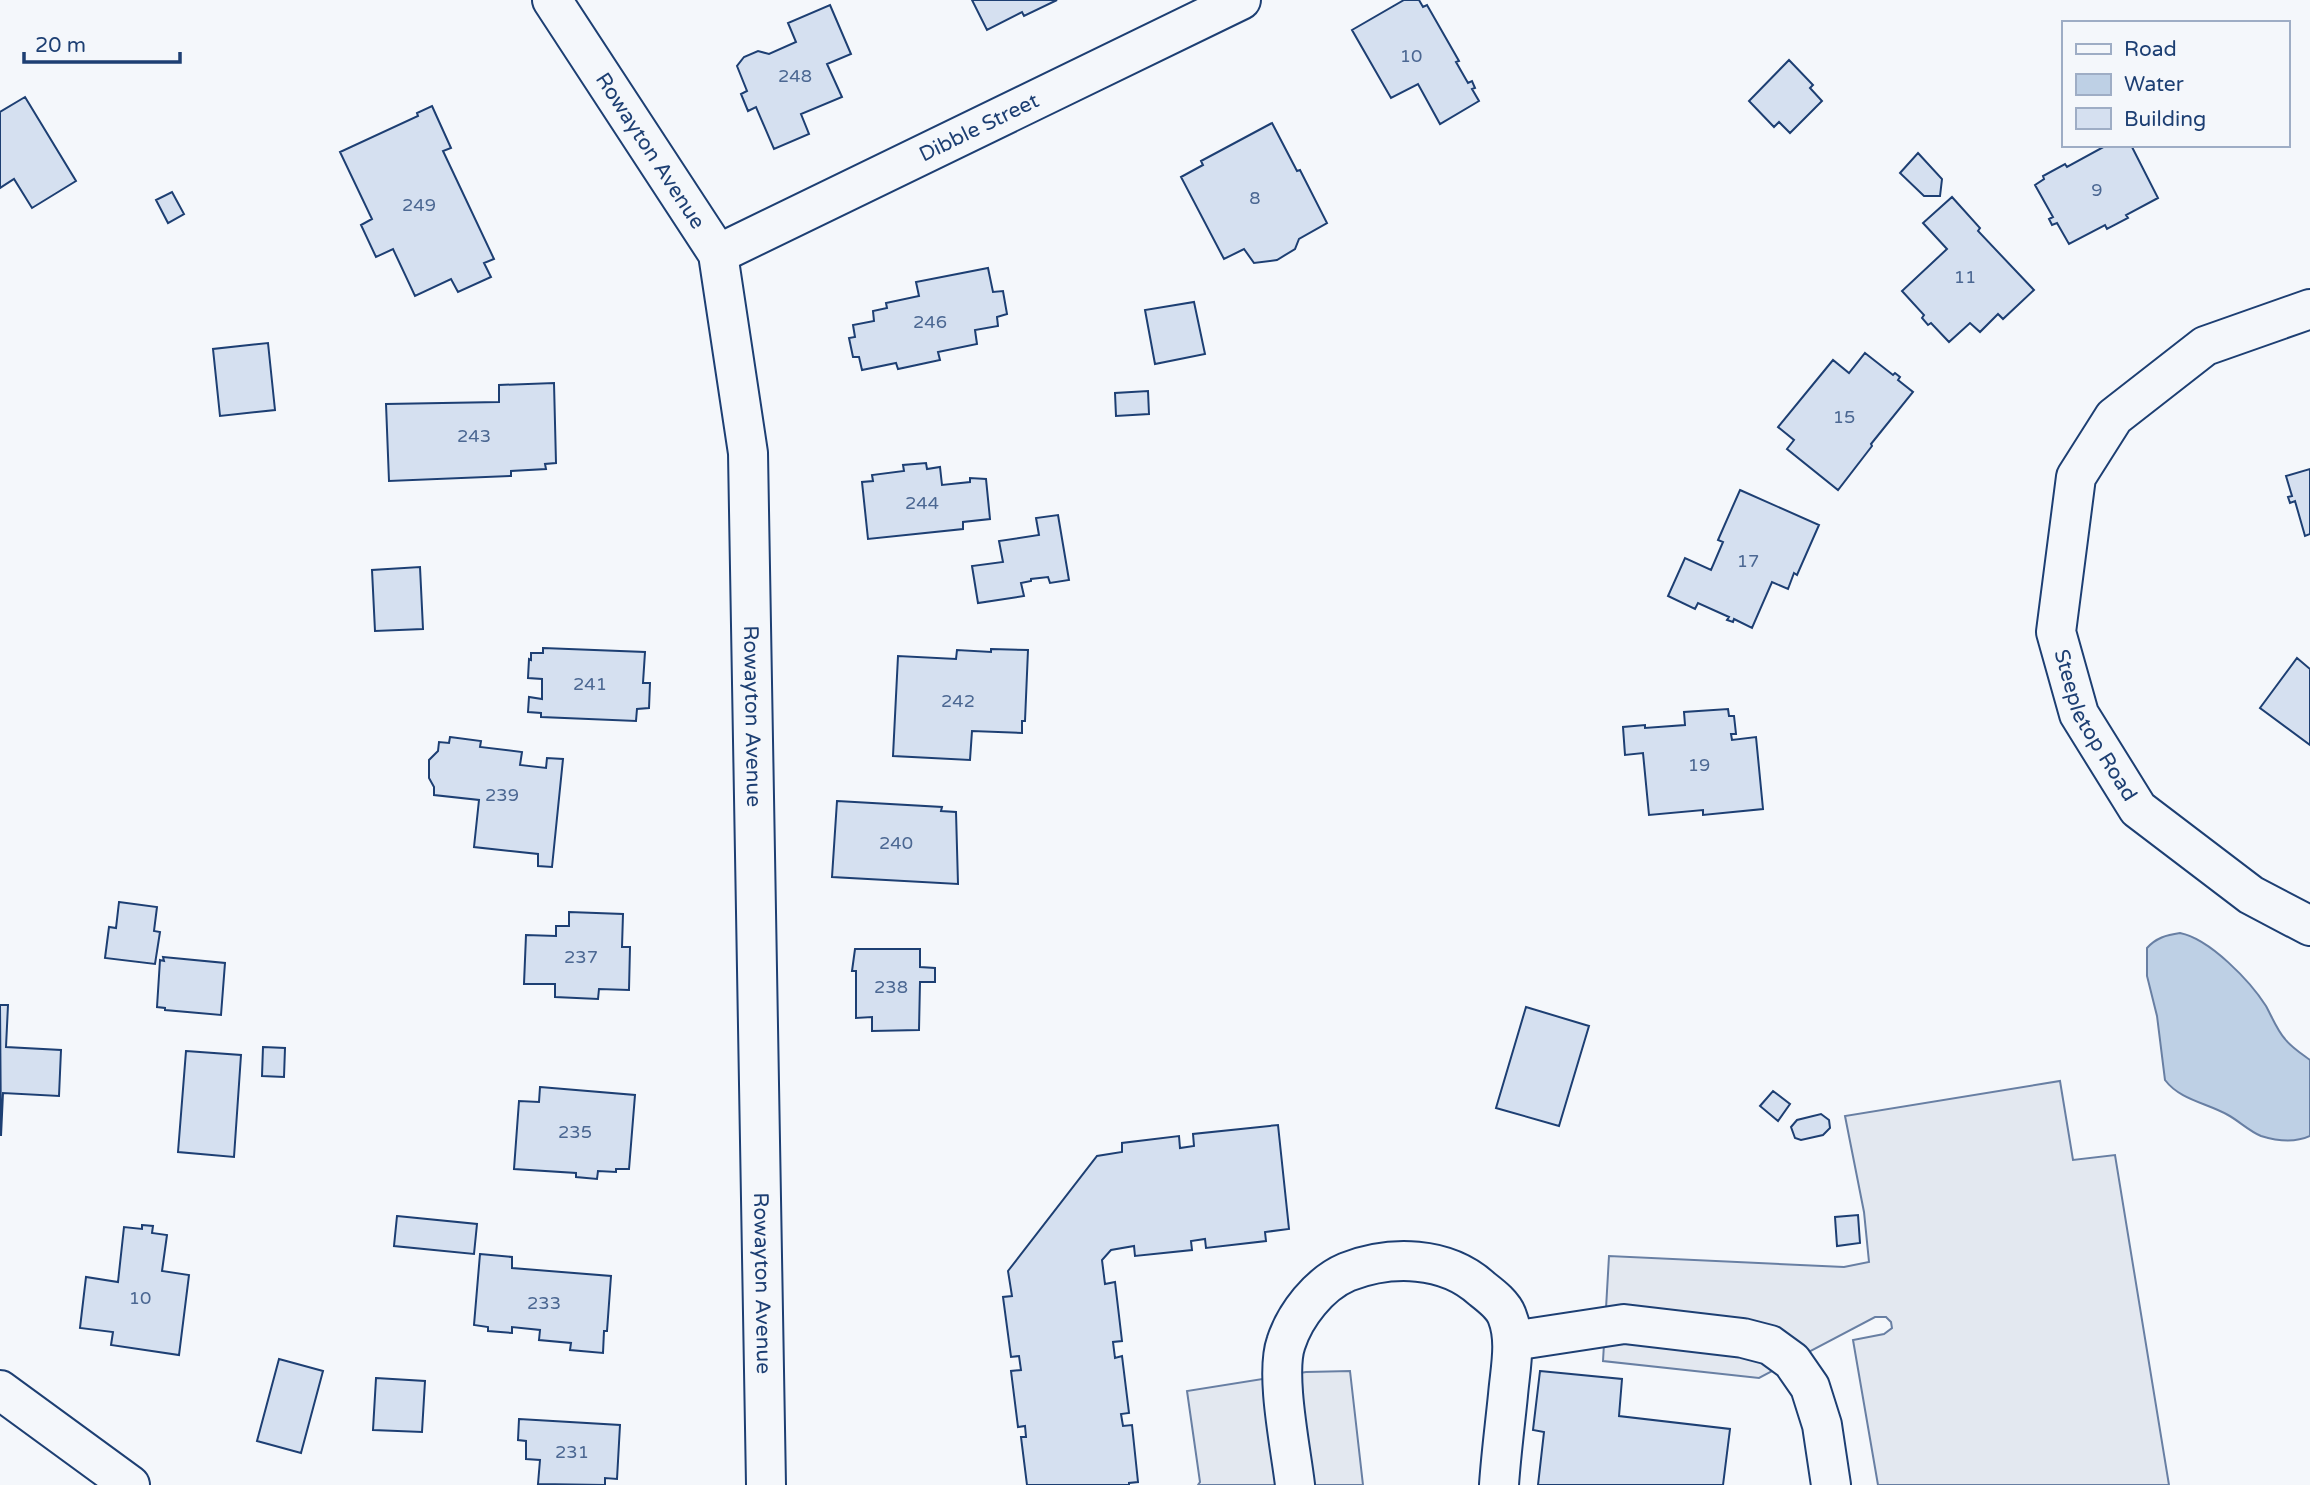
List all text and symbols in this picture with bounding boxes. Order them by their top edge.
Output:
scale bar [24,21,180,65]
legend [2062,21,2289,147]
text: 20 m [35,33,86,58]
text: Road [2124,37,2177,62]
house number: 10 [1400,45,1422,67]
house number: 248 [778,65,812,87]
street label: Rowayton Avenue [590,68,710,234]
text: Water [2124,72,2184,97]
street label: Dibble Street [915,88,1043,167]
text: Building [2124,107,2206,132]
house number: 9 [2091,179,2103,201]
house number: 8 [1249,187,1261,209]
house number: 249 [402,194,436,216]
house number: 11 [1954,266,1976,288]
house number: 246 [913,311,947,333]
house number: 15 [1833,406,1855,428]
house number: 243 [457,425,491,447]
house number: 244 [905,492,939,514]
house number: 17 [1737,550,1759,572]
street label: Rowayton Avenue [738,625,766,807]
street label: Steepletop Road [2049,647,2142,806]
house number: 241 [573,673,607,695]
house number: 242 [941,690,975,712]
house number: 19 [1688,754,1710,776]
house number: 239 [485,784,519,806]
house number: 240 [879,832,913,854]
house number: 237 [564,946,598,968]
house number: 238 [874,976,908,998]
house number: 235 [558,1121,592,1143]
street label: Rowayton Avenue [748,1192,776,1374]
house number: 10 [129,1287,151,1309]
house number: 233 [527,1292,561,1314]
house number: 231 [555,1441,589,1463]

